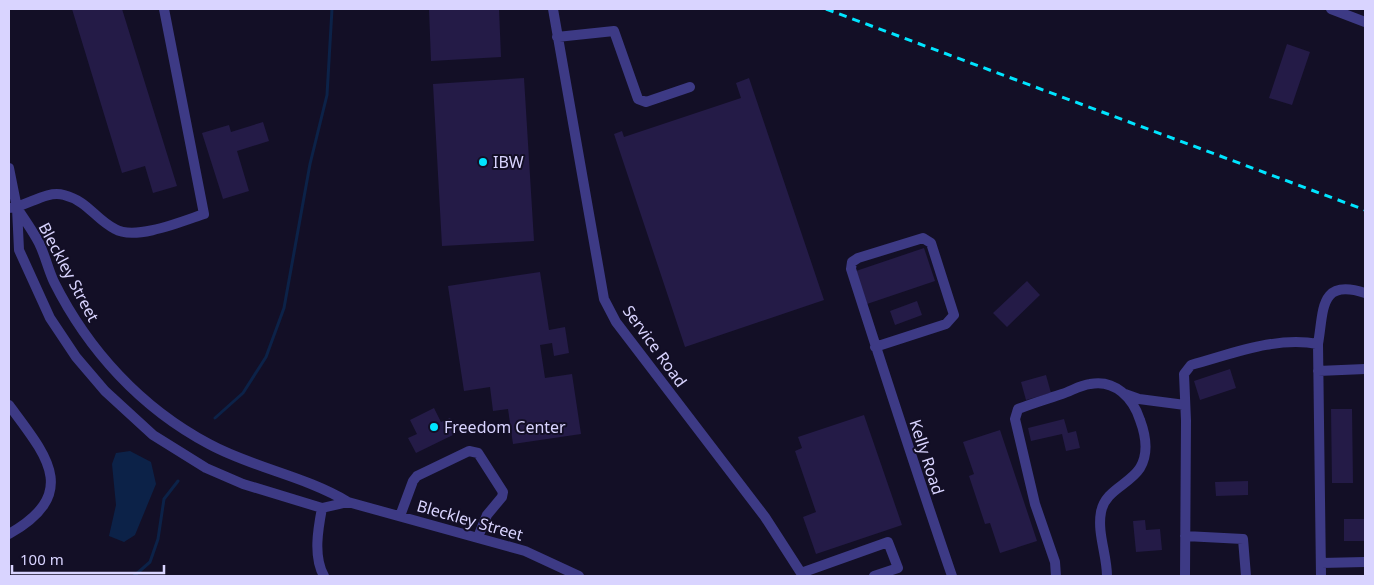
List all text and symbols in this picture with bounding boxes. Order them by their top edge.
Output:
place label: IBW [493,151,524,173]
marker: IBW [477,156,489,168]
street label: Bleckley Street [34,218,105,326]
street label: Service Road [618,301,692,391]
place label: Freedom Center [444,416,566,438]
street label: Kelly Road [904,417,950,497]
marker: Freedom Center [428,421,440,433]
street label: Bleckley Street [414,494,526,546]
scale bar [12,542,165,574]
text: 100 m [20,549,64,569]

